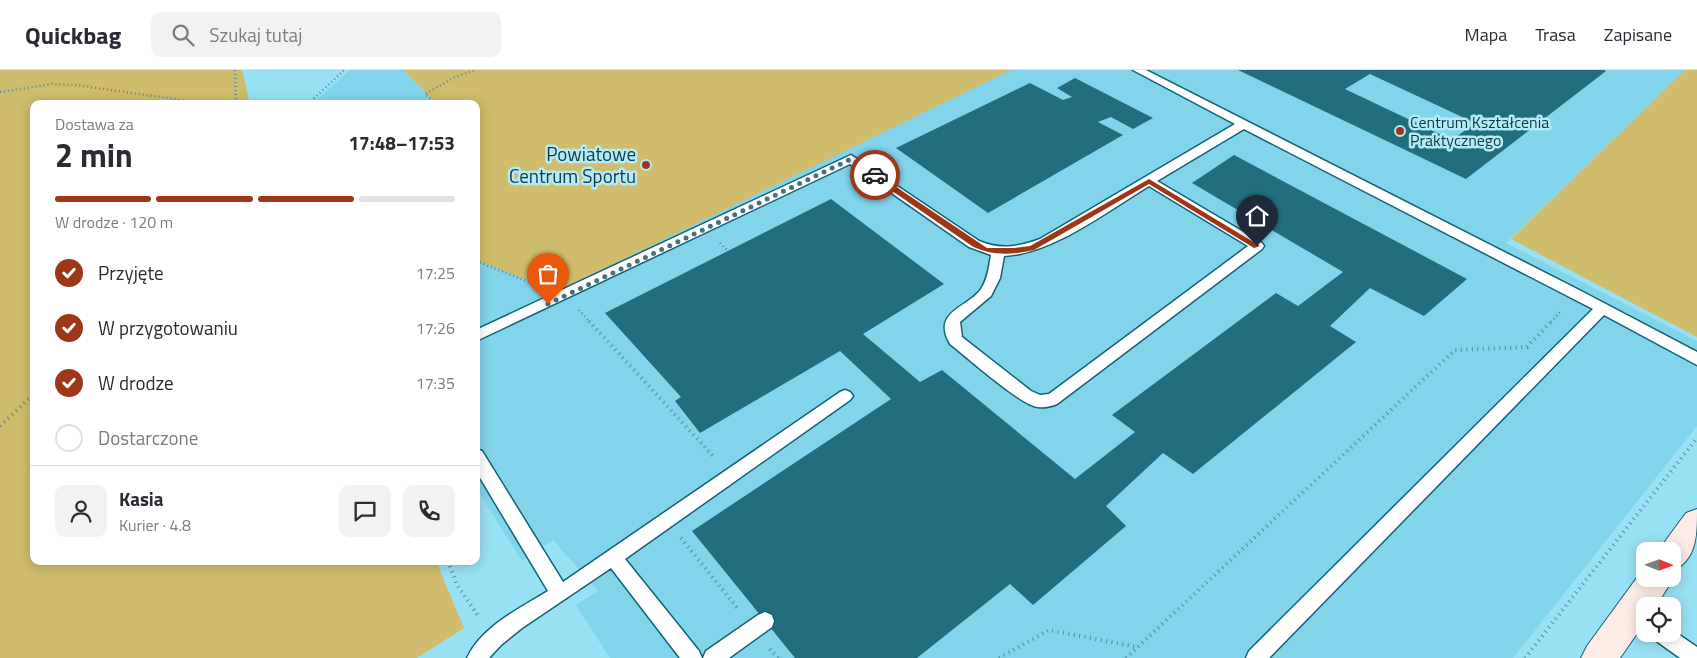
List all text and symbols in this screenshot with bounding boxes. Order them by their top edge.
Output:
search box [151,12,501,57]
text: Quickbag [25,17,121,53]
text: Szukaj tutaj [209,20,302,49]
icon: search [169,21,197,49]
text: Mapa [1465,21,1507,48]
text: Trasa [1535,21,1576,48]
text: Zapisane [1604,21,1672,48]
place label: Centrum Kształcenia Praktycznego [1410,110,1549,152]
text: Dostawa za [55,112,134,136]
marker: Centrum Kształcenia Praktycznego [1394,125,1406,137]
text: 17:48–17:53 [348,128,455,157]
text: 2 min [55,131,133,179]
place label: Powiatowe Centrum Sportu [509,139,636,190]
courier [850,150,900,200]
marker: Powiatowe Centrum Sportu [640,159,652,171]
icon: car [861,161,889,189]
pin [1236,195,1278,246]
icon: home [1243,202,1271,230]
text: W drodze · 120 m [55,210,173,234]
pin [527,253,569,304]
text: Przyjęte [98,258,164,287]
icon: check [55,259,83,287]
icon: bag [534,260,562,288]
text: 17:25 [416,261,455,285]
text: W przygotowaniu [98,313,238,342]
icon: check [55,314,83,342]
text: 17:26 [416,316,455,340]
text: W drodze [98,368,174,397]
icon: check [55,369,83,397]
text: 17:35 [416,371,455,395]
text: Dostarczone [98,423,198,452]
text: Kasia [119,484,163,513]
button: person [55,485,107,537]
button: chat [339,485,391,537]
button: phone [403,485,455,537]
text: Kurier · 4.8 [119,513,191,537]
north arrow [1636,542,1681,588]
map controls [1636,542,1681,642]
button: locate [1636,597,1681,642]

